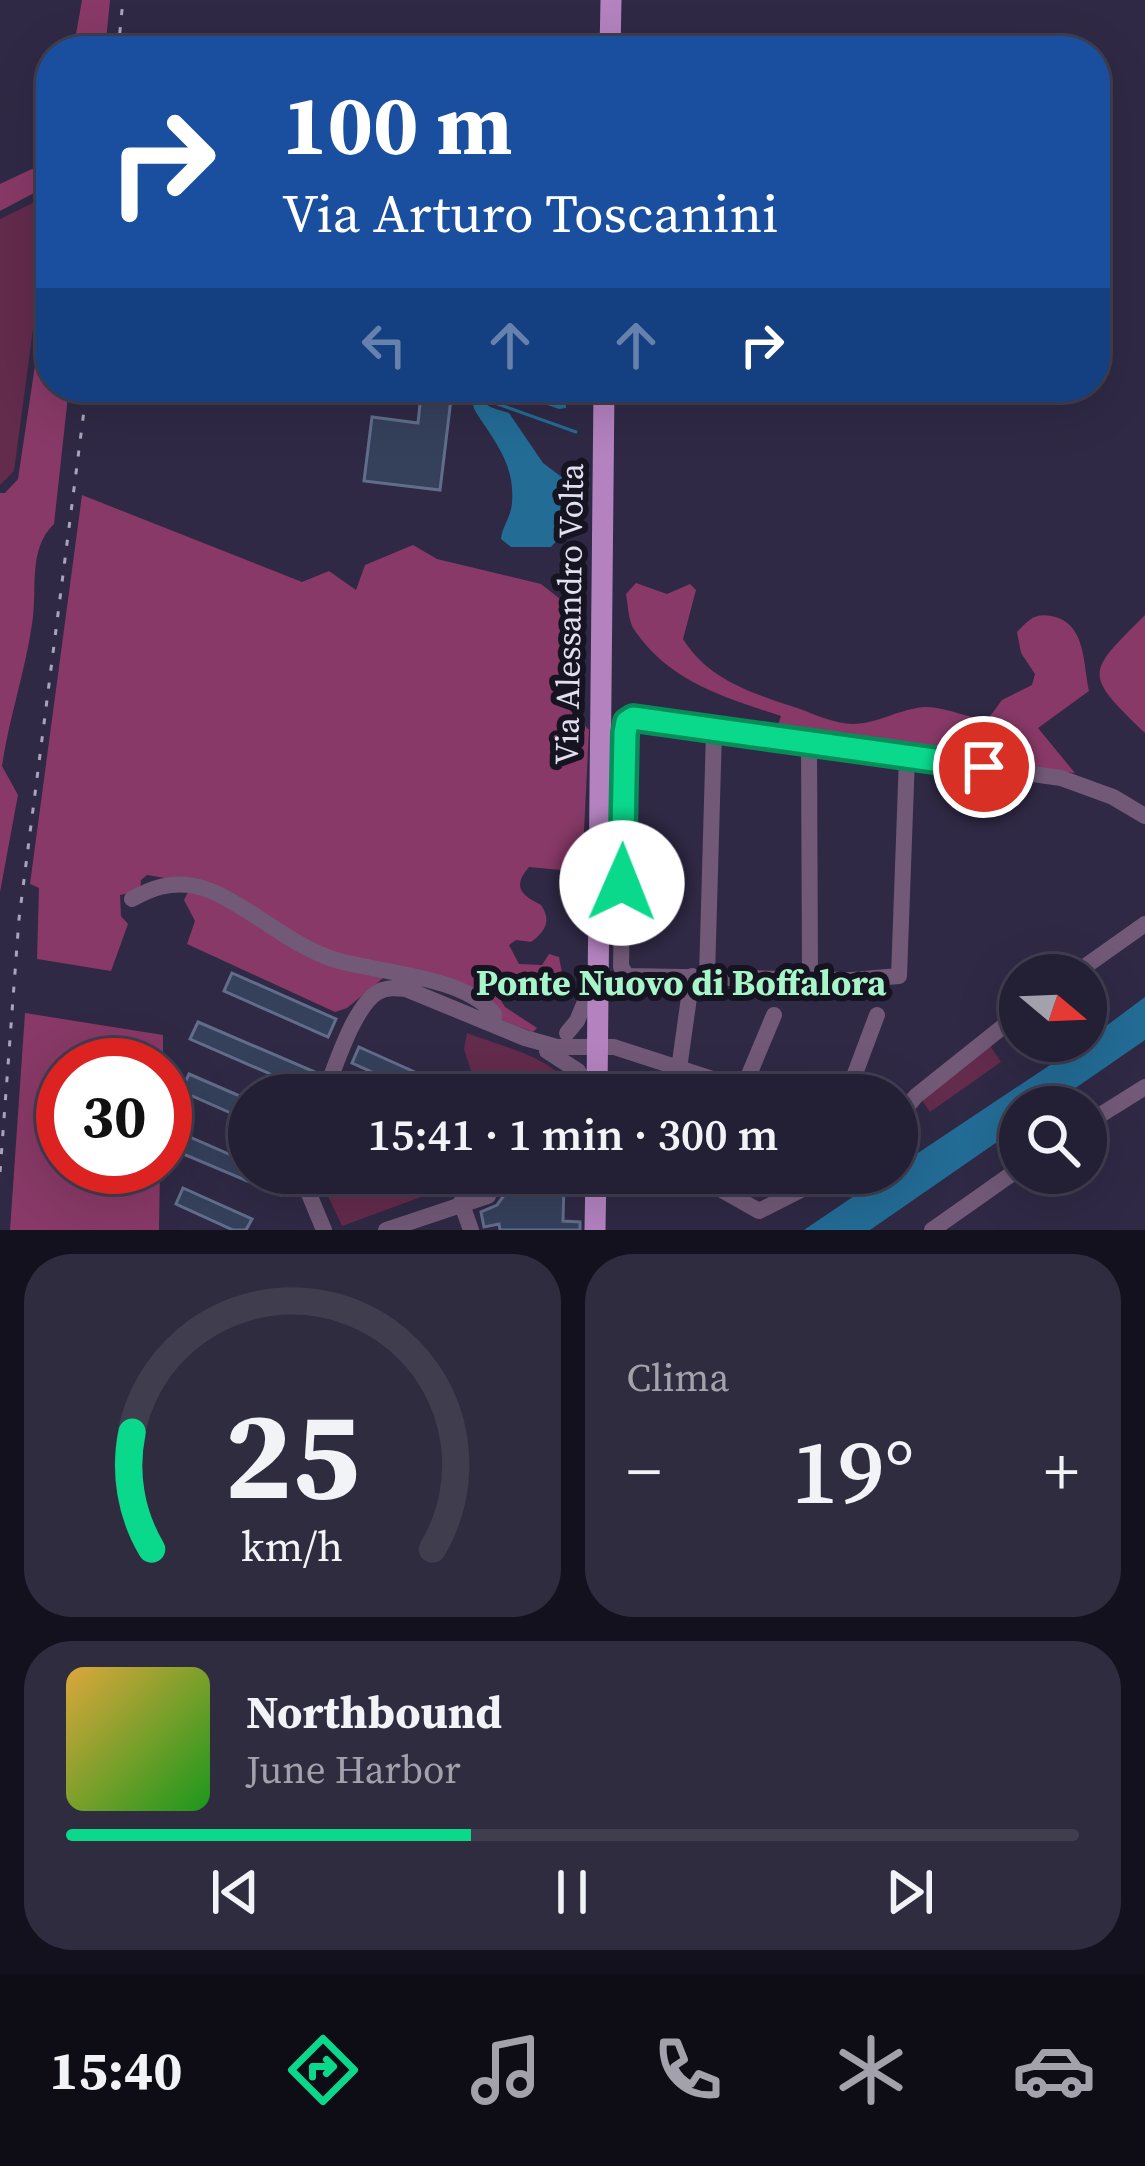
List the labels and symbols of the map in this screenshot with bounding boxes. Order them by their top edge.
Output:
street label: Via Alessandro Volta [544,463,594,765]
pin [933,716,1035,818]
position arrow [559,820,685,946]
north arrow [999,954,1107,1062]
district label: Ponte Nuovo di Boffalora [476,958,887,1007]
speed limit sign: 30 [36,1038,192,1194]

